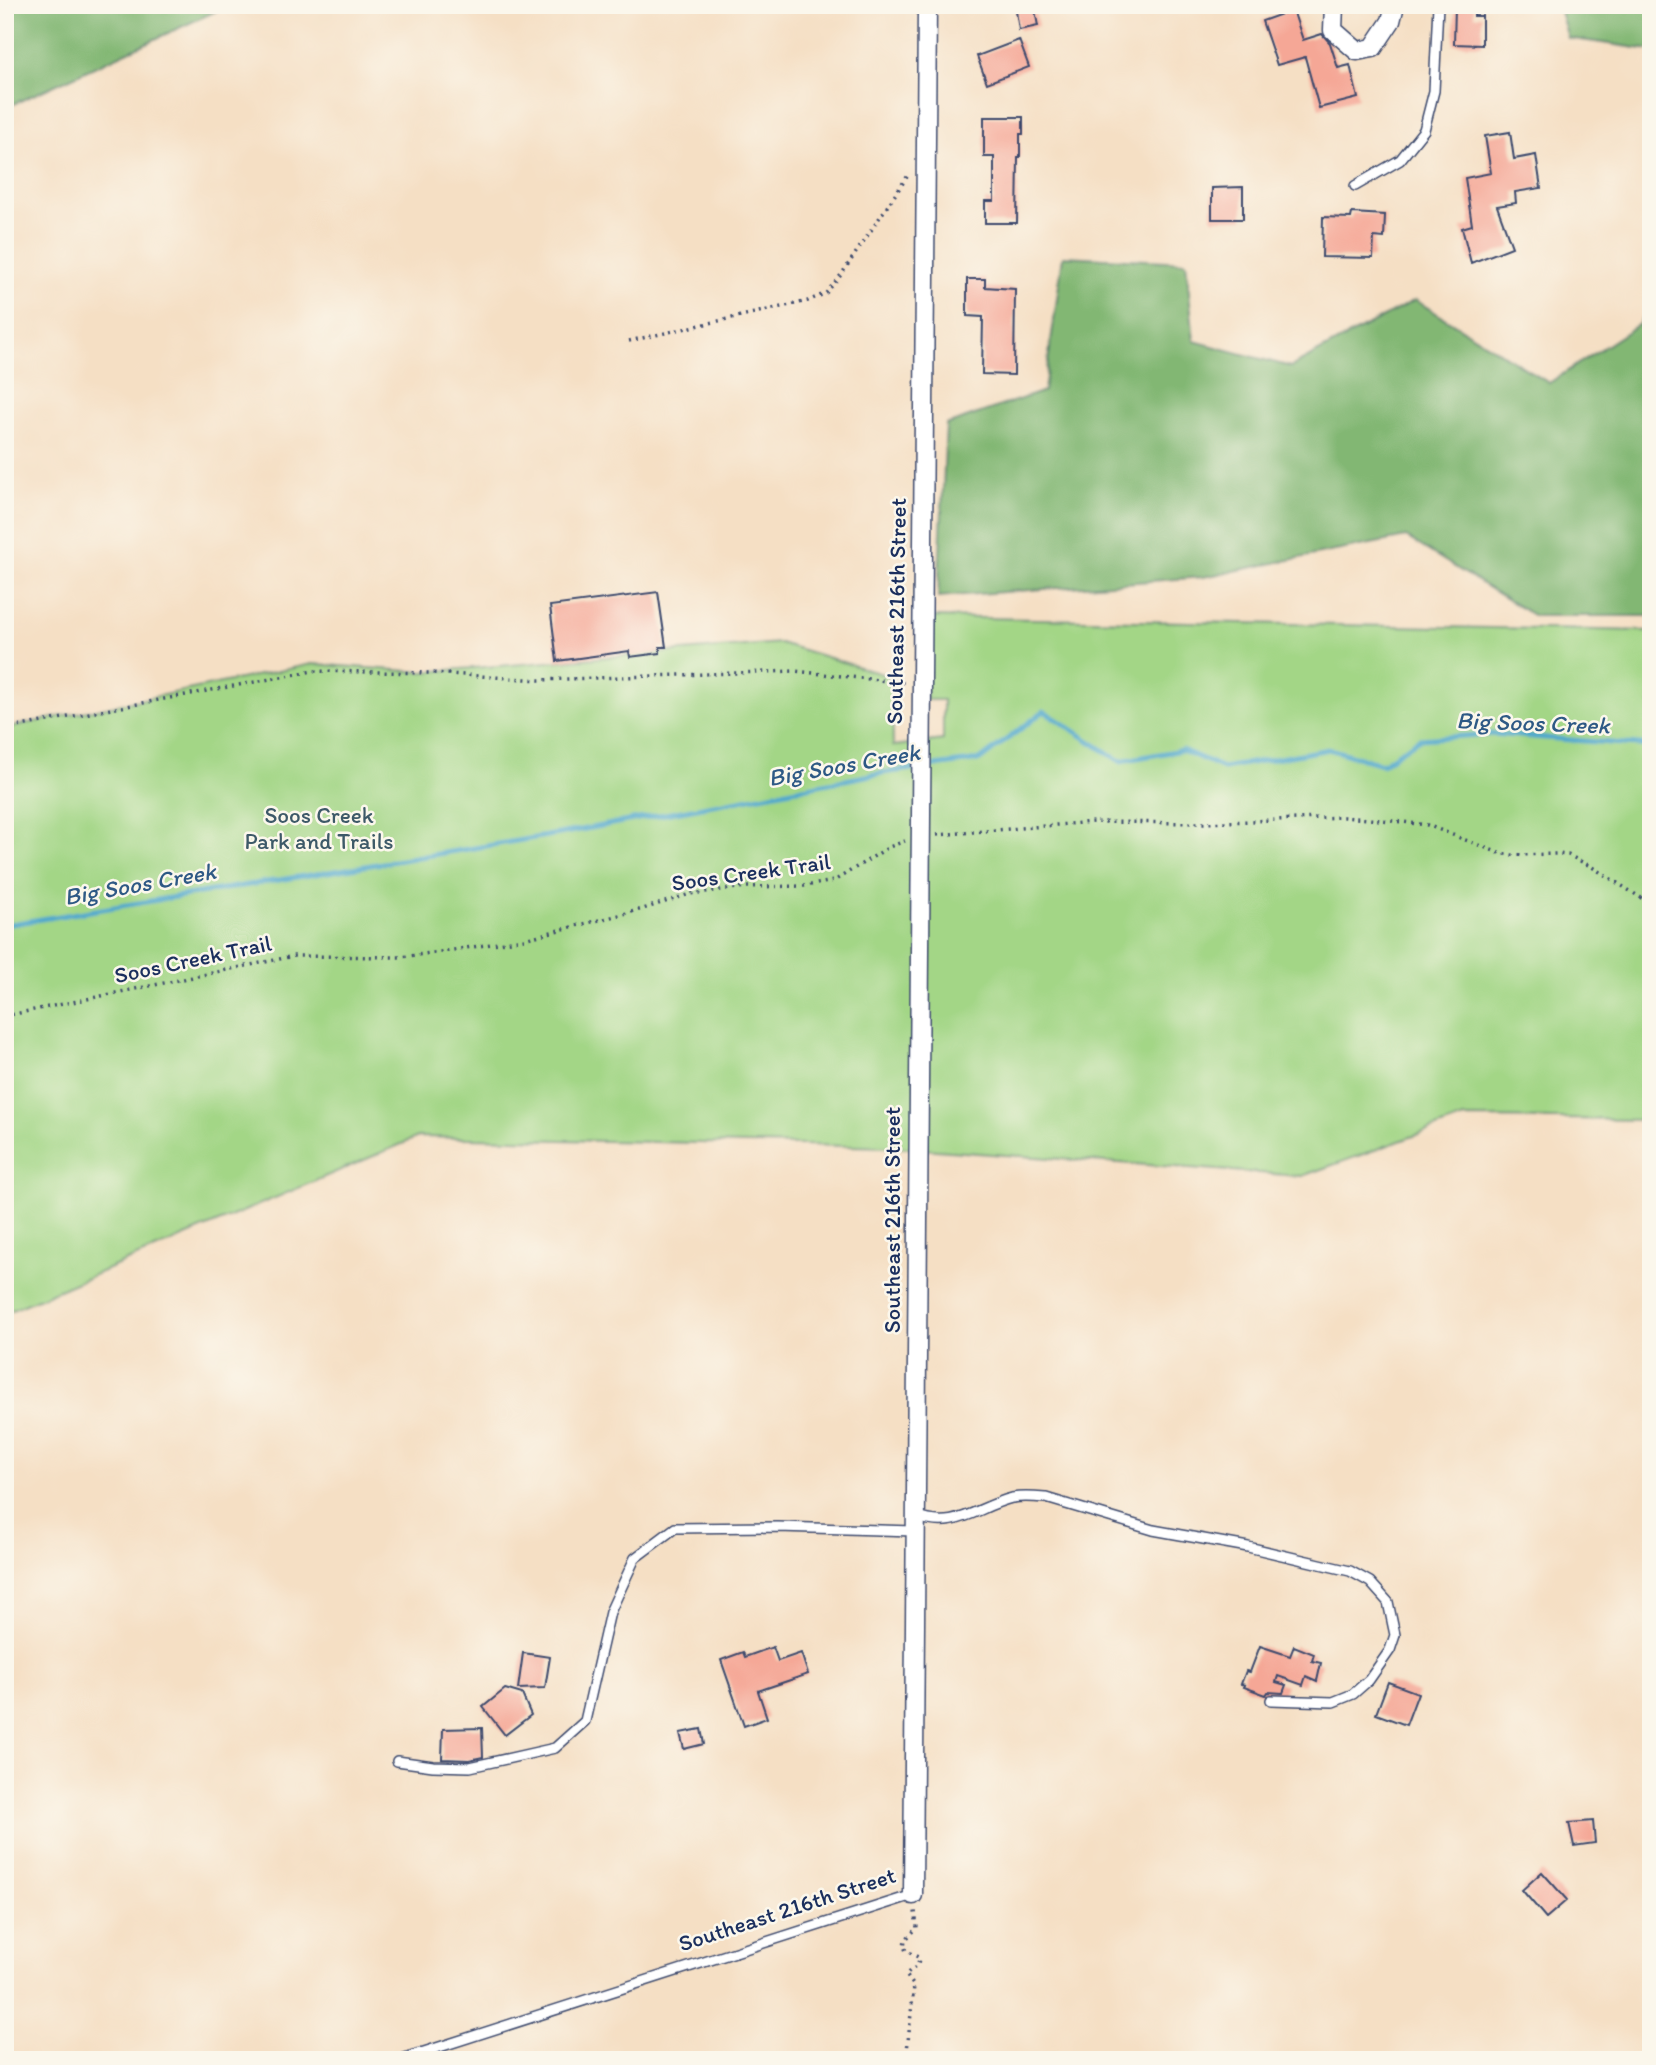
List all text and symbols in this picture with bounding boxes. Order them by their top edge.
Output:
street label: Southeast 216th Street [880,497,912,725]
water label: Big Soos Creek [1456,705,1612,740]
water label: Big Soos Creek [766,737,924,792]
park label: Soos Creek Park and Trails [245,801,393,855]
street label: Soos Creek Trail [670,847,833,897]
water label: Big Soos Creek [62,856,220,911]
street label: Soos Creek Trail [112,929,275,989]
street label: Southeast 216th Street [878,1106,906,1333]
street label: Southeast 216th Street [675,1861,899,1957]

